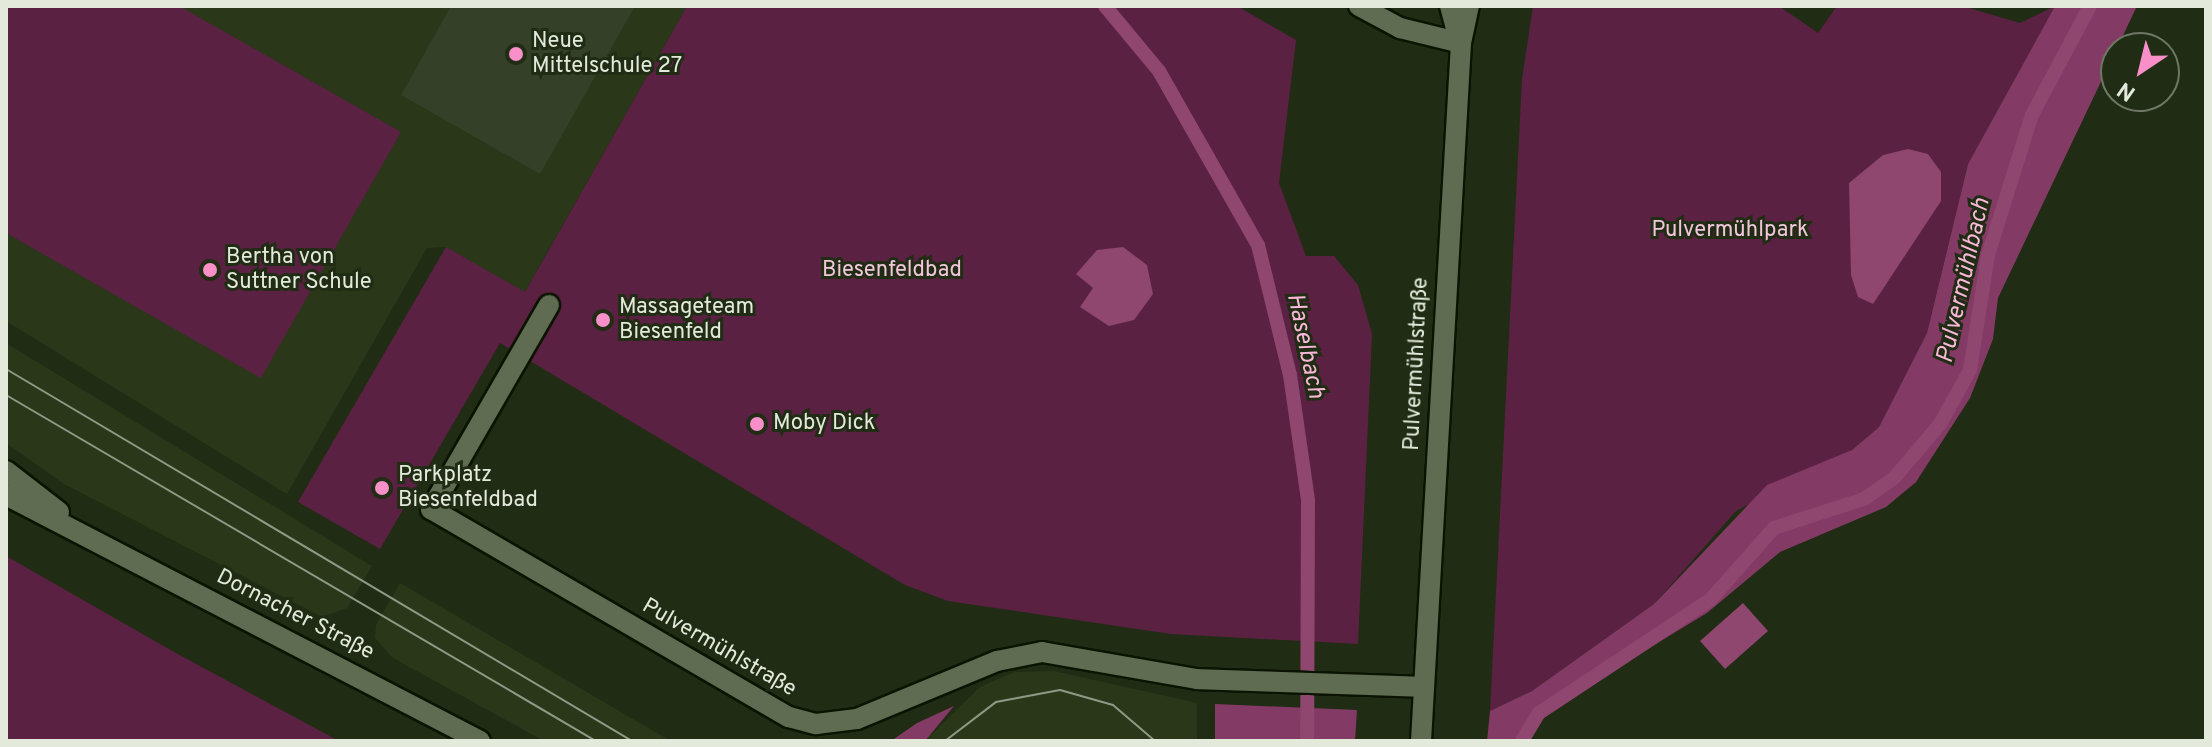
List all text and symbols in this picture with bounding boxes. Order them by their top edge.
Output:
place label: Neue Mittelschule 27 [532,28,682,80]
north arrow [2100,32,2180,112]
marker: Neue Mittelschule 27 [507,45,525,63]
text: N [2113,75,2141,106]
water label: Pulvermühlbach [1932,196,1998,366]
park label: Pulvermühlpark [1651,218,1809,244]
place label: Bertha von Suttner Schule [226,244,372,296]
park label: Biesenfeldbad [822,258,962,284]
marker: Bertha von Suttner Schule [201,261,219,279]
street label: Pulvermühlstraße [1399,277,1435,451]
water label: Haselbach [1279,291,1329,401]
place label: Massageteam Biesenfeld [619,294,754,346]
marker: Massageteam Biesenfeld [594,311,612,329]
place label: Moby Dick [773,411,875,437]
marker: Moby Dick [748,415,766,433]
place label: Parkplatz Biesenfeldbad [398,462,538,514]
marker: Parkplatz Biesenfeldbad [373,479,391,497]
street label: Dornacher Straße [212,564,378,666]
street label: Pulvermühlstraße [637,593,801,703]

